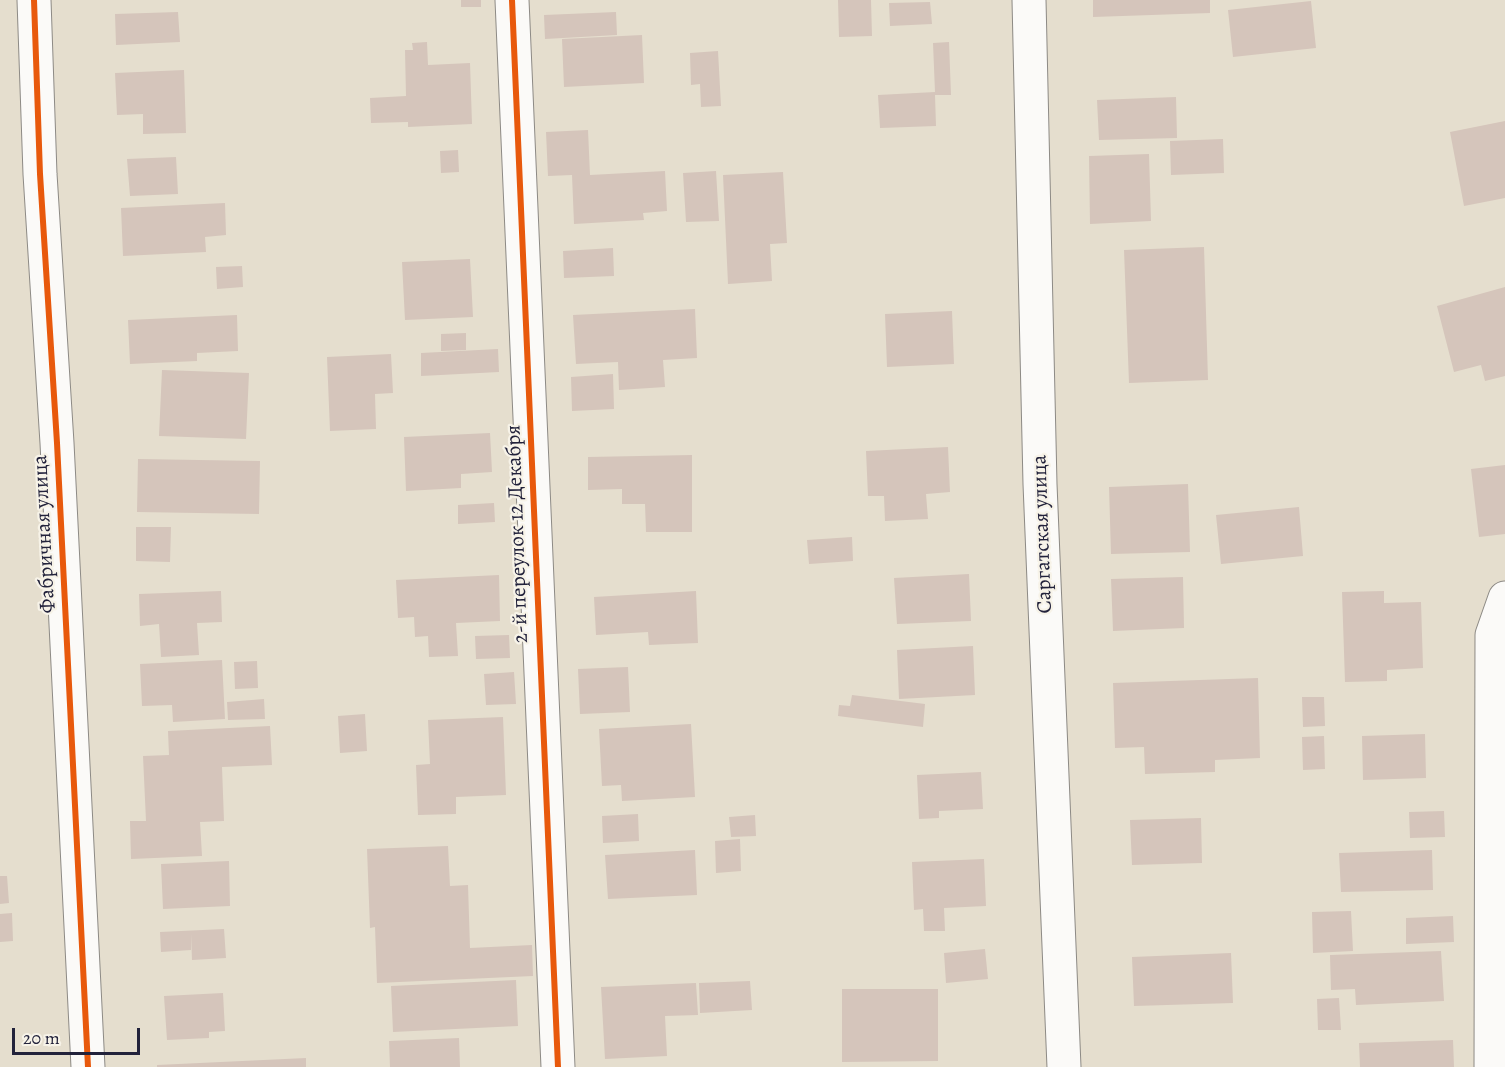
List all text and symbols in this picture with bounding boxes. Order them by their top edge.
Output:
street label: 2-й переулок 12 Декабря [502,424,534,644]
street label: Фабричная улица [28,454,62,614]
street label: Саргатская улица [1028,454,1058,614]
scale bar [15,1016,142,1054]
text: 20 m [23,1026,60,1050]

